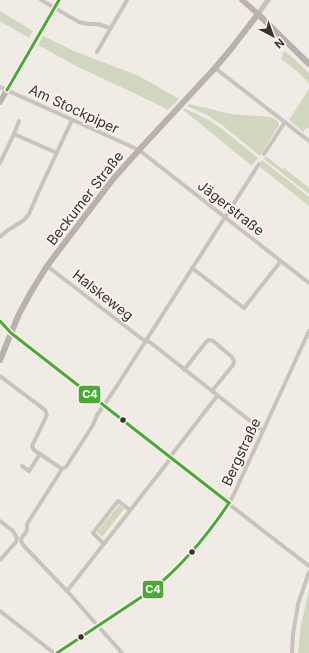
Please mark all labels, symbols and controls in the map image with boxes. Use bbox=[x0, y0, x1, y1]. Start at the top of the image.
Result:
north arrow bbox=[253, 16, 293, 56]
text: N bbox=[272, 36, 287, 52]
street label: Am Stockpiper bbox=[27, 80, 122, 137]
street label: Beckumer Straße bbox=[43, 147, 127, 248]
street label: Jägerstraße bbox=[195, 176, 268, 239]
street label: Halskeweg bbox=[70, 266, 137, 324]
line badge: C4 bbox=[78, 385, 101, 404]
text: C4 bbox=[82, 387, 98, 401]
unlabelled marker bbox=[118, 415, 128, 425]
street label: Bergstraße bbox=[217, 415, 264, 488]
unlabelled marker bbox=[187, 547, 197, 557]
line badge: C4 bbox=[142, 580, 164, 599]
text: C4 bbox=[145, 582, 161, 596]
unlabelled marker bbox=[76, 632, 86, 642]

